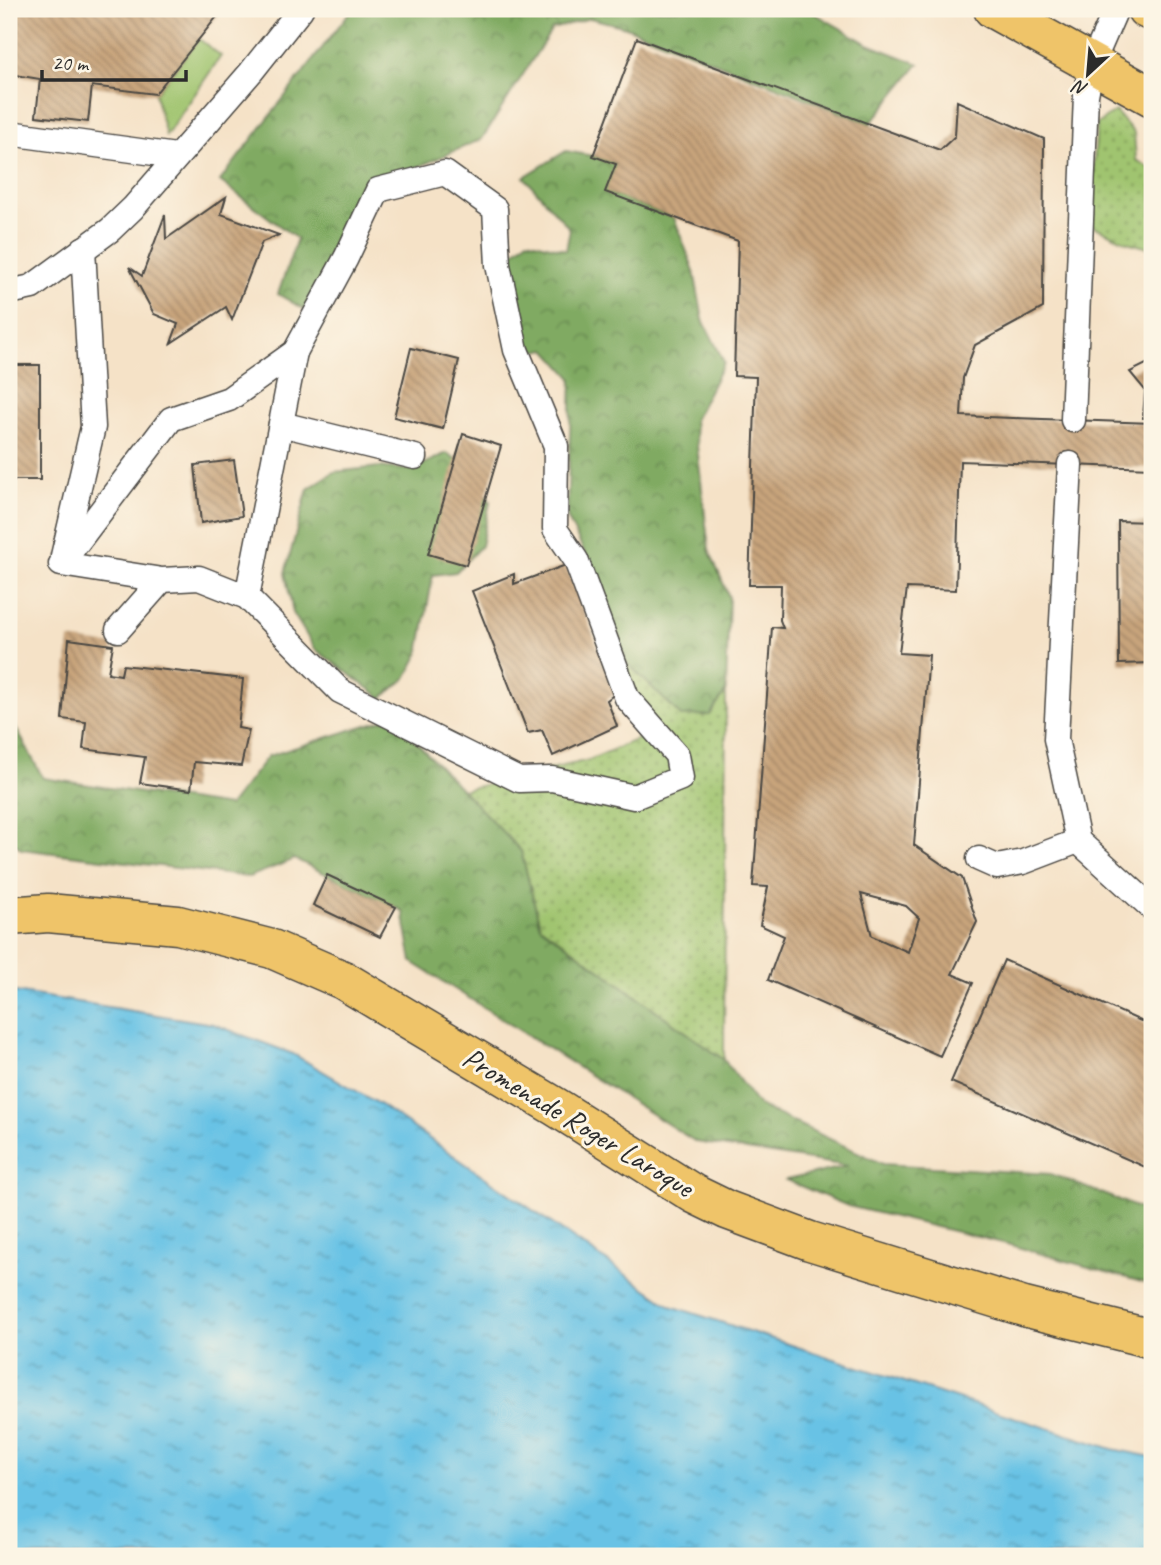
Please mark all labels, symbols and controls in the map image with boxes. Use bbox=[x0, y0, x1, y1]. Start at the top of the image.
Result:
scale bar bbox=[42, 38, 186, 82]
north arrow bbox=[1052, 38, 1122, 108]
text: 20 m bbox=[52, 50, 90, 76]
text: N bbox=[1068, 74, 1092, 102]
street label: Promenade Roger Laroque bbox=[456, 1038, 702, 1207]

